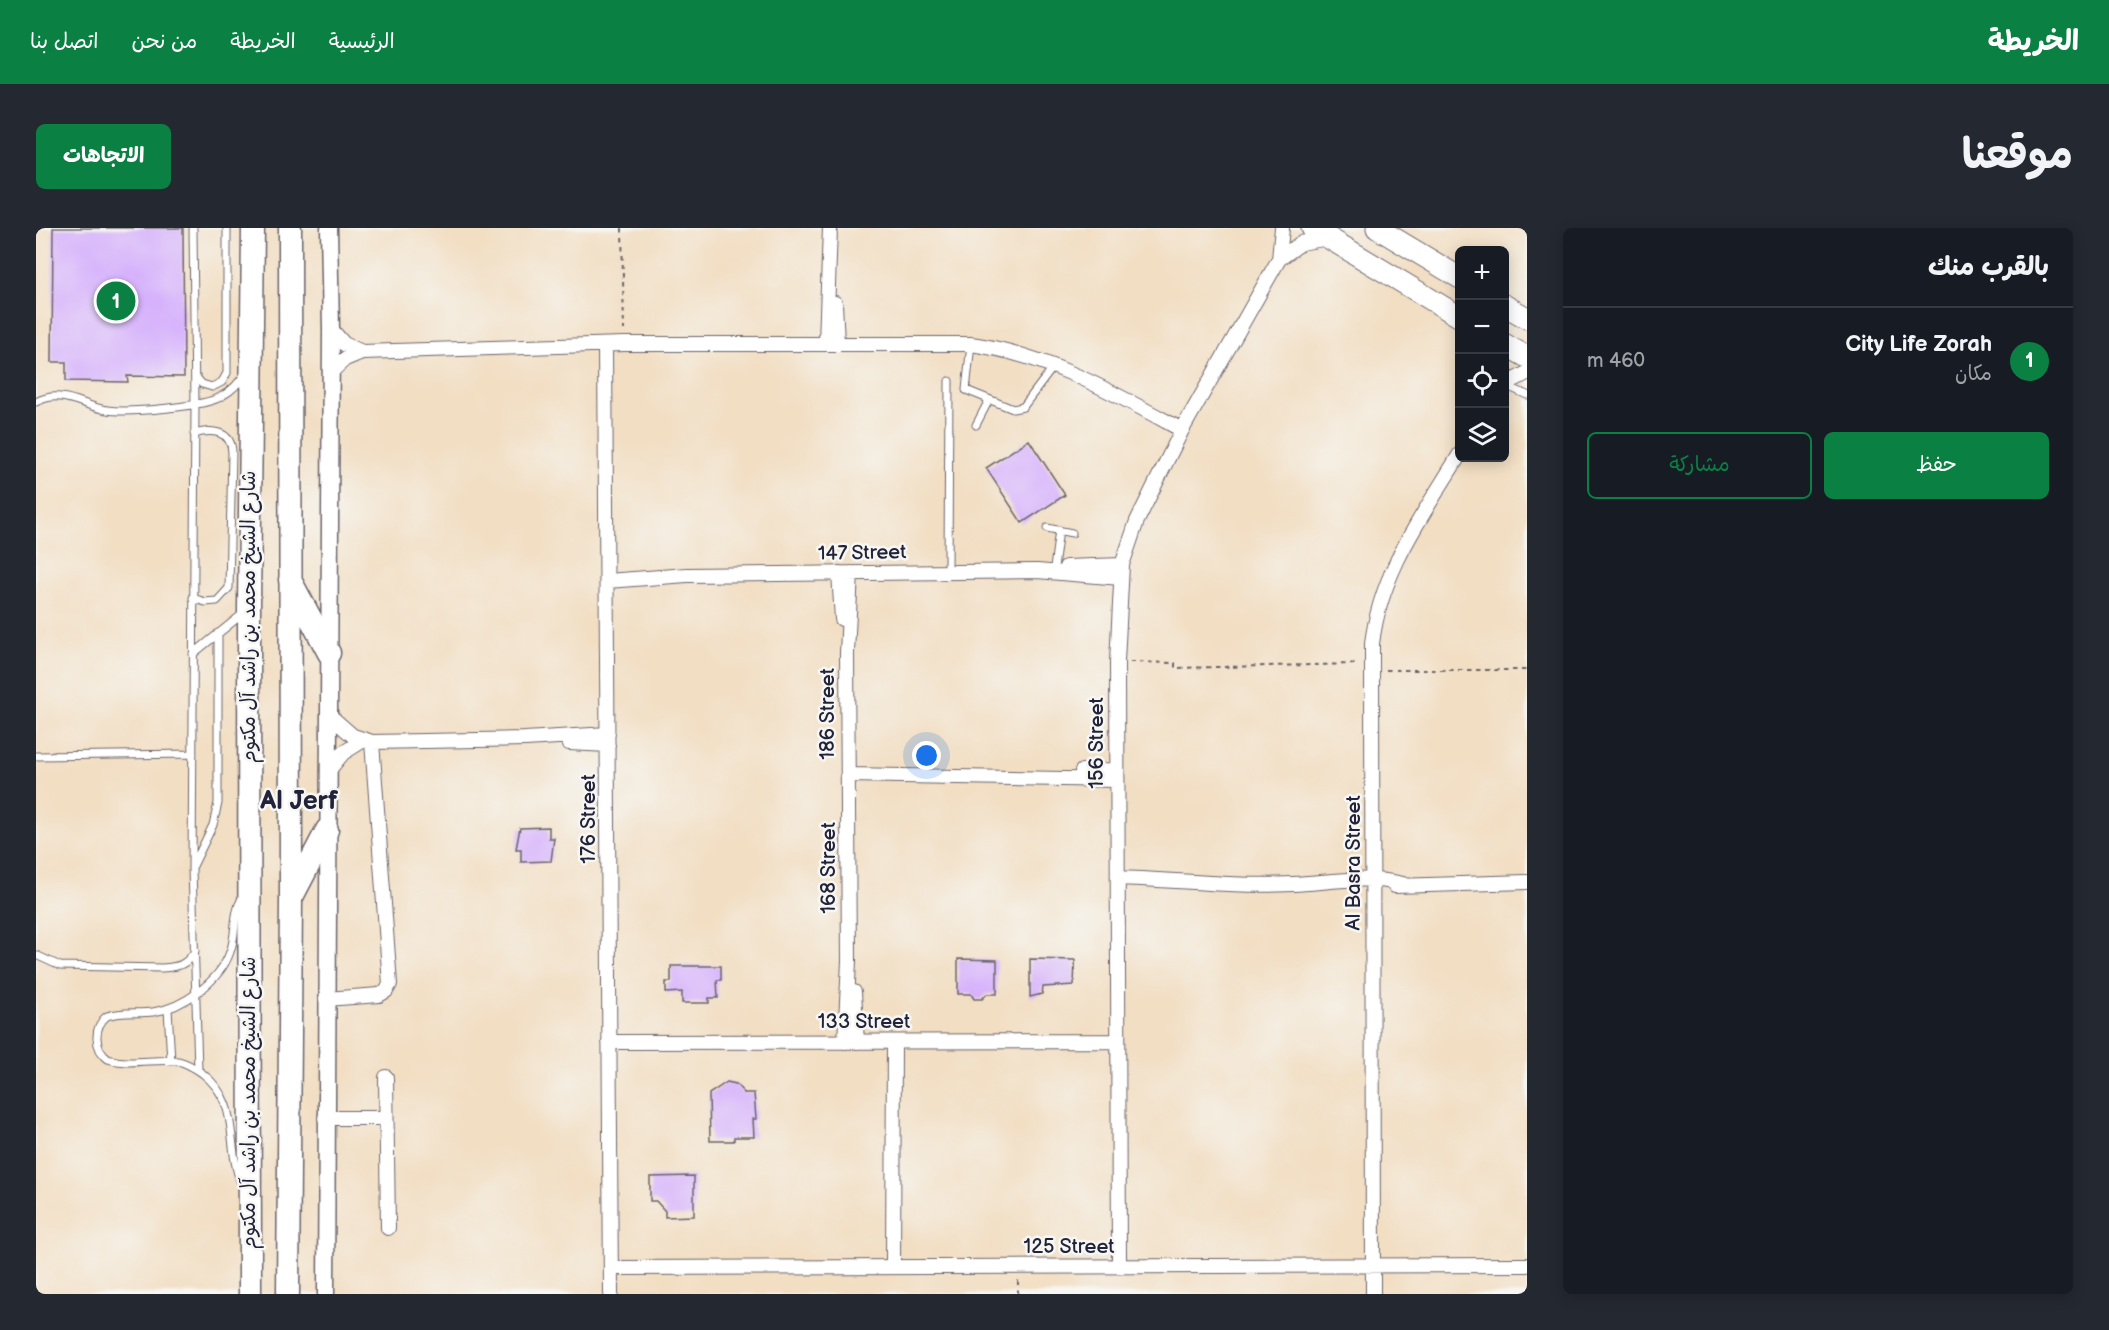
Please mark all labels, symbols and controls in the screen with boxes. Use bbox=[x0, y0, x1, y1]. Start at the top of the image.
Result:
text: الخريطة bbox=[1988, 25, 2079, 58]
text: اتصل بنا bbox=[30, 29, 98, 54]
text: من نحن bbox=[131, 29, 197, 54]
text: الخريطة bbox=[230, 29, 296, 54]
text: الرئيسية bbox=[329, 29, 395, 54]
button: الاتجاهات bbox=[36, 124, 171, 189]
text: موقعنا bbox=[1962, 130, 2073, 181]
map controls bbox=[1455, 246, 1509, 462]
button: + bbox=[1455, 246, 1509, 300]
text: بالقرب منك bbox=[1928, 252, 2049, 283]
pin: 1 bbox=[96, 278, 136, 324]
button: − bbox=[1455, 300, 1509, 354]
text: City Life Zorah bbox=[1846, 331, 1992, 358]
text: 460 m bbox=[1587, 349, 1645, 373]
text: 1 bbox=[2025, 349, 2034, 373]
button: locate bbox=[1455, 354, 1509, 408]
text: مكان bbox=[1955, 362, 1992, 386]
button: layers bbox=[1455, 408, 1509, 462]
button: مشاركة bbox=[1587, 432, 1812, 499]
button: حفظ bbox=[1824, 432, 2049, 499]
street label: شارع الشيخ محمد بن راشد آل مكتوم bbox=[237, 470, 264, 764]
street label: 147 Street bbox=[818, 540, 906, 566]
street label: 186 Street bbox=[816, 668, 840, 760]
street label: 156 Street bbox=[1085, 697, 1109, 789]
your location bbox=[912, 741, 941, 770]
street label: 176 Street bbox=[577, 774, 601, 864]
district label: Al Jerf bbox=[259, 786, 339, 817]
street label: Al Basra Street bbox=[1342, 795, 1366, 931]
street label: 168 Street bbox=[817, 822, 841, 914]
street label: شارع الشيخ محمد بن راشد آل مكتوم bbox=[237, 956, 264, 1250]
street label: 133 Street bbox=[818, 1010, 910, 1034]
street label: 125 Street bbox=[1024, 1235, 1114, 1259]

